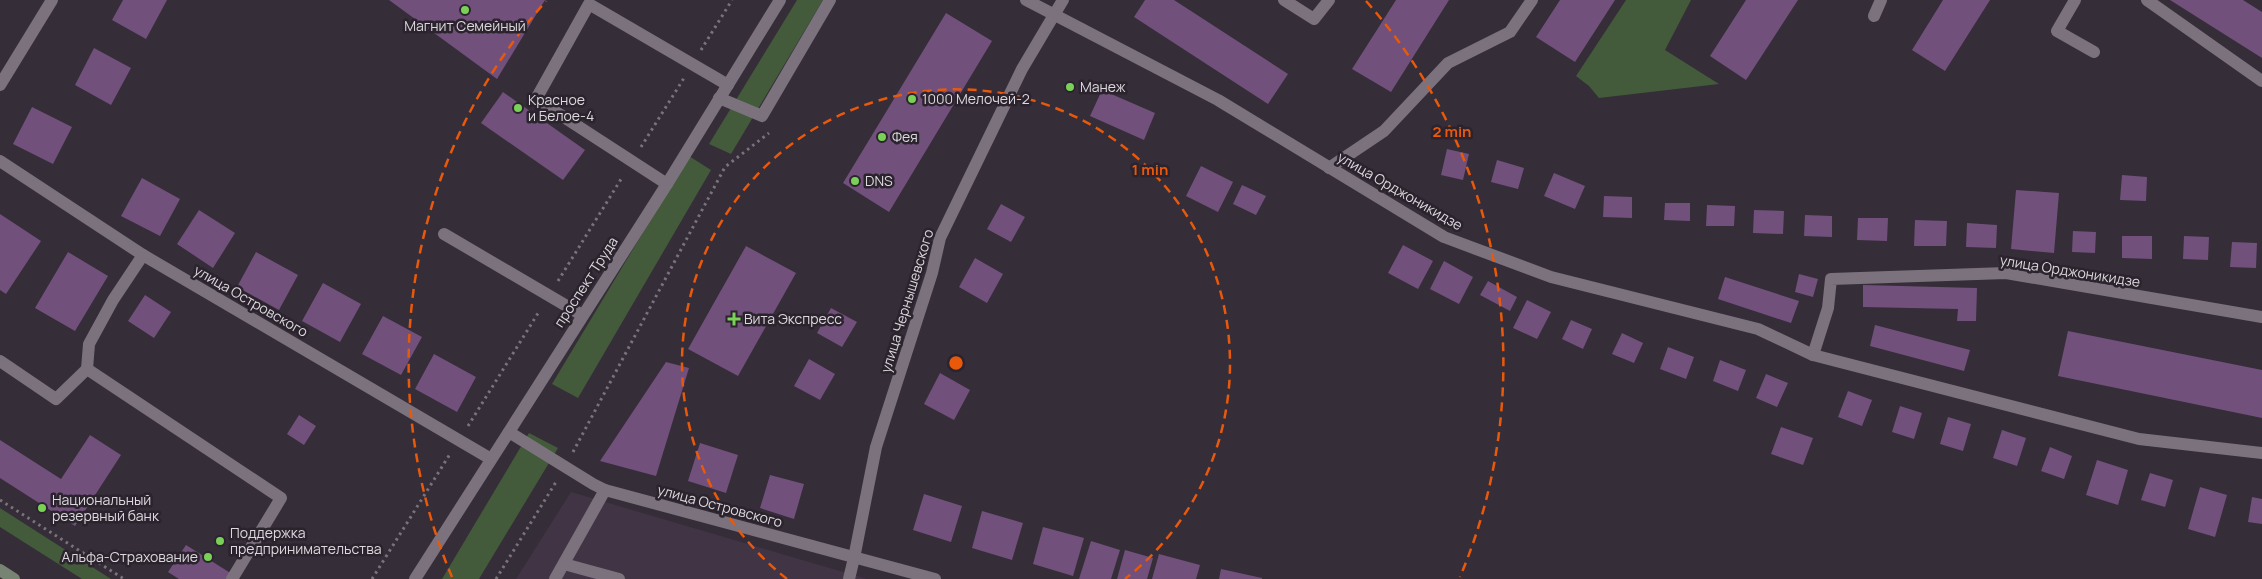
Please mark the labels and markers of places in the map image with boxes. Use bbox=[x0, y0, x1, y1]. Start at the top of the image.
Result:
marker: Магнит Семейный bbox=[459, 4, 471, 16]
place label: Магнит Семейный bbox=[404, 16, 526, 35]
place label: Манеж bbox=[1080, 77, 1126, 96]
marker: Манеж bbox=[1064, 81, 1076, 93]
place label: 1000 Мелочей-2 bbox=[922, 89, 1030, 108]
place label: Красное и Белое-4 bbox=[528, 90, 594, 125]
marker: 1000 Мелочей-2 bbox=[906, 93, 918, 105]
marker: Красное и Белое-4 bbox=[512, 102, 524, 114]
place label: Фея bbox=[892, 127, 918, 146]
marker: Фея bbox=[876, 131, 888, 143]
place label: DNS bbox=[865, 171, 893, 190]
marker: DNS bbox=[849, 175, 861, 187]
place label: Вита Экспресс bbox=[744, 309, 842, 328]
marker: Вита Экспресс bbox=[728, 313, 740, 325]
centre of rings bbox=[947, 354, 965, 372]
place label: Национальный резервный банк bbox=[52, 490, 160, 525]
marker: Национальный резервный банк bbox=[36, 502, 48, 514]
place label: Поддержка предпринимательства bbox=[230, 523, 381, 558]
marker: Поддержка предпринимательства bbox=[214, 535, 226, 547]
place label: Альфа-Страхование bbox=[62, 547, 198, 566]
marker: Альфа-Страхование bbox=[202, 551, 214, 563]

